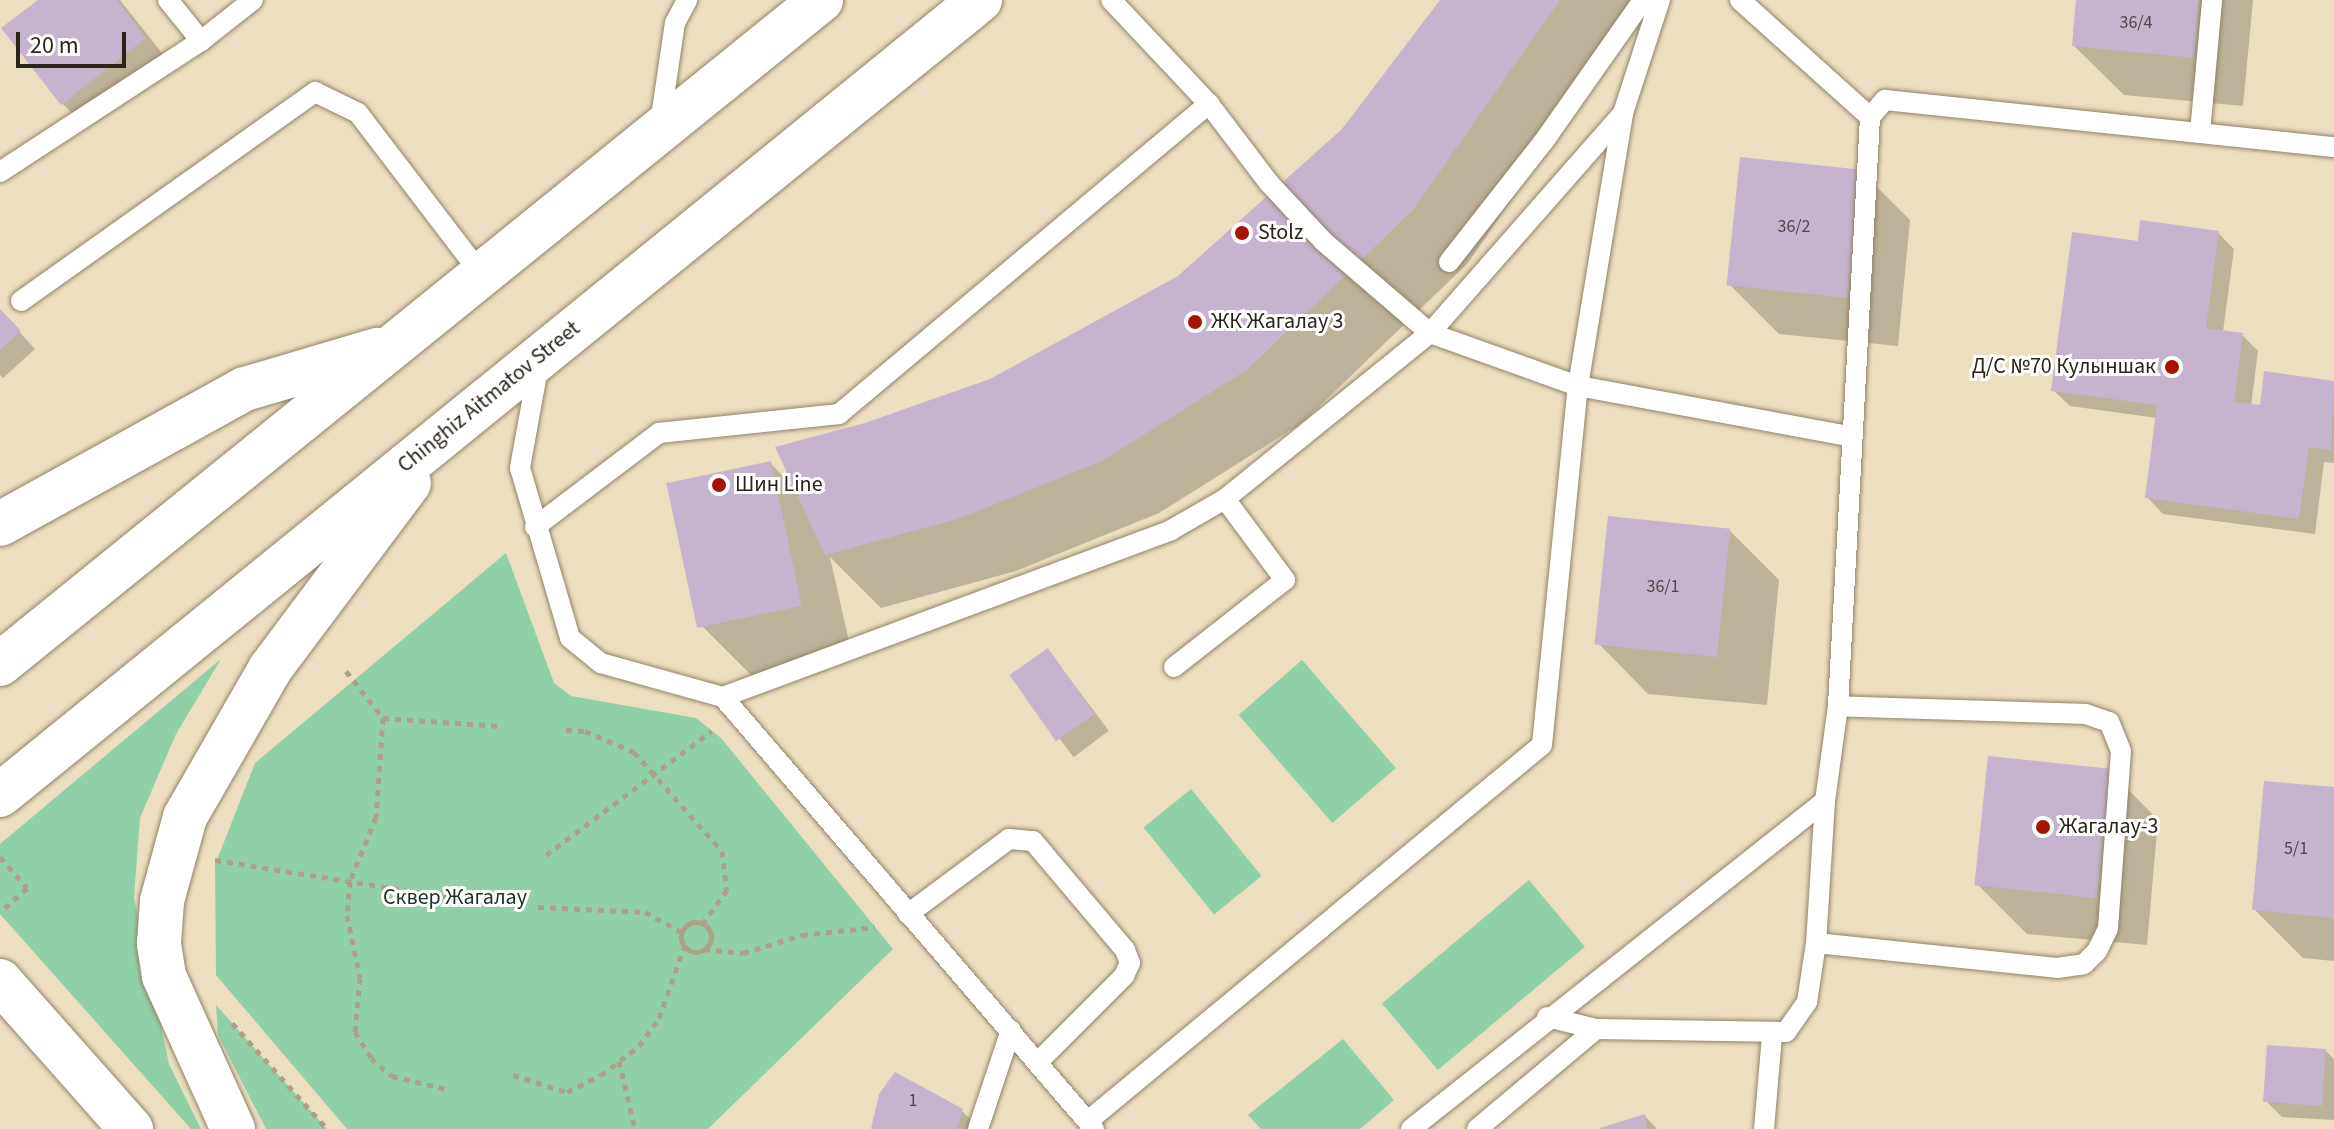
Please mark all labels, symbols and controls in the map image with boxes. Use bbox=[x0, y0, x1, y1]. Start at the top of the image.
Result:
house number: 36/4 bbox=[2119, 12, 2153, 34]
scale bar bbox=[20, 16, 130, 66]
text: 20 m bbox=[30, 28, 79, 63]
house number: 36/2 bbox=[1777, 216, 1811, 238]
place label: Stolz bbox=[1258, 220, 1303, 246]
marker: Stolz bbox=[1233, 224, 1251, 242]
place label: ЖК Жагалау 3 bbox=[1211, 309, 1344, 335]
marker: ЖК Жагалау 3 bbox=[1186, 313, 1204, 331]
street label: Chinghiz Aitmatov Street bbox=[393, 315, 585, 479]
place label: Д/С №70 Кулыншак bbox=[1972, 354, 2156, 380]
marker: Д/С №70 Кулыншак bbox=[2163, 358, 2181, 376]
place label: Шин Line bbox=[735, 472, 823, 498]
marker: Шин Line bbox=[710, 476, 728, 494]
house number: 36/1 bbox=[1646, 576, 1680, 598]
place label: Жагалау-3 bbox=[2059, 814, 2159, 840]
marker: Жагалау-3 bbox=[2034, 818, 2052, 836]
house number: 5/1 bbox=[2284, 838, 2308, 860]
park label: Сквер Жагалау bbox=[383, 885, 527, 911]
house number: 1 bbox=[909, 1090, 917, 1112]

